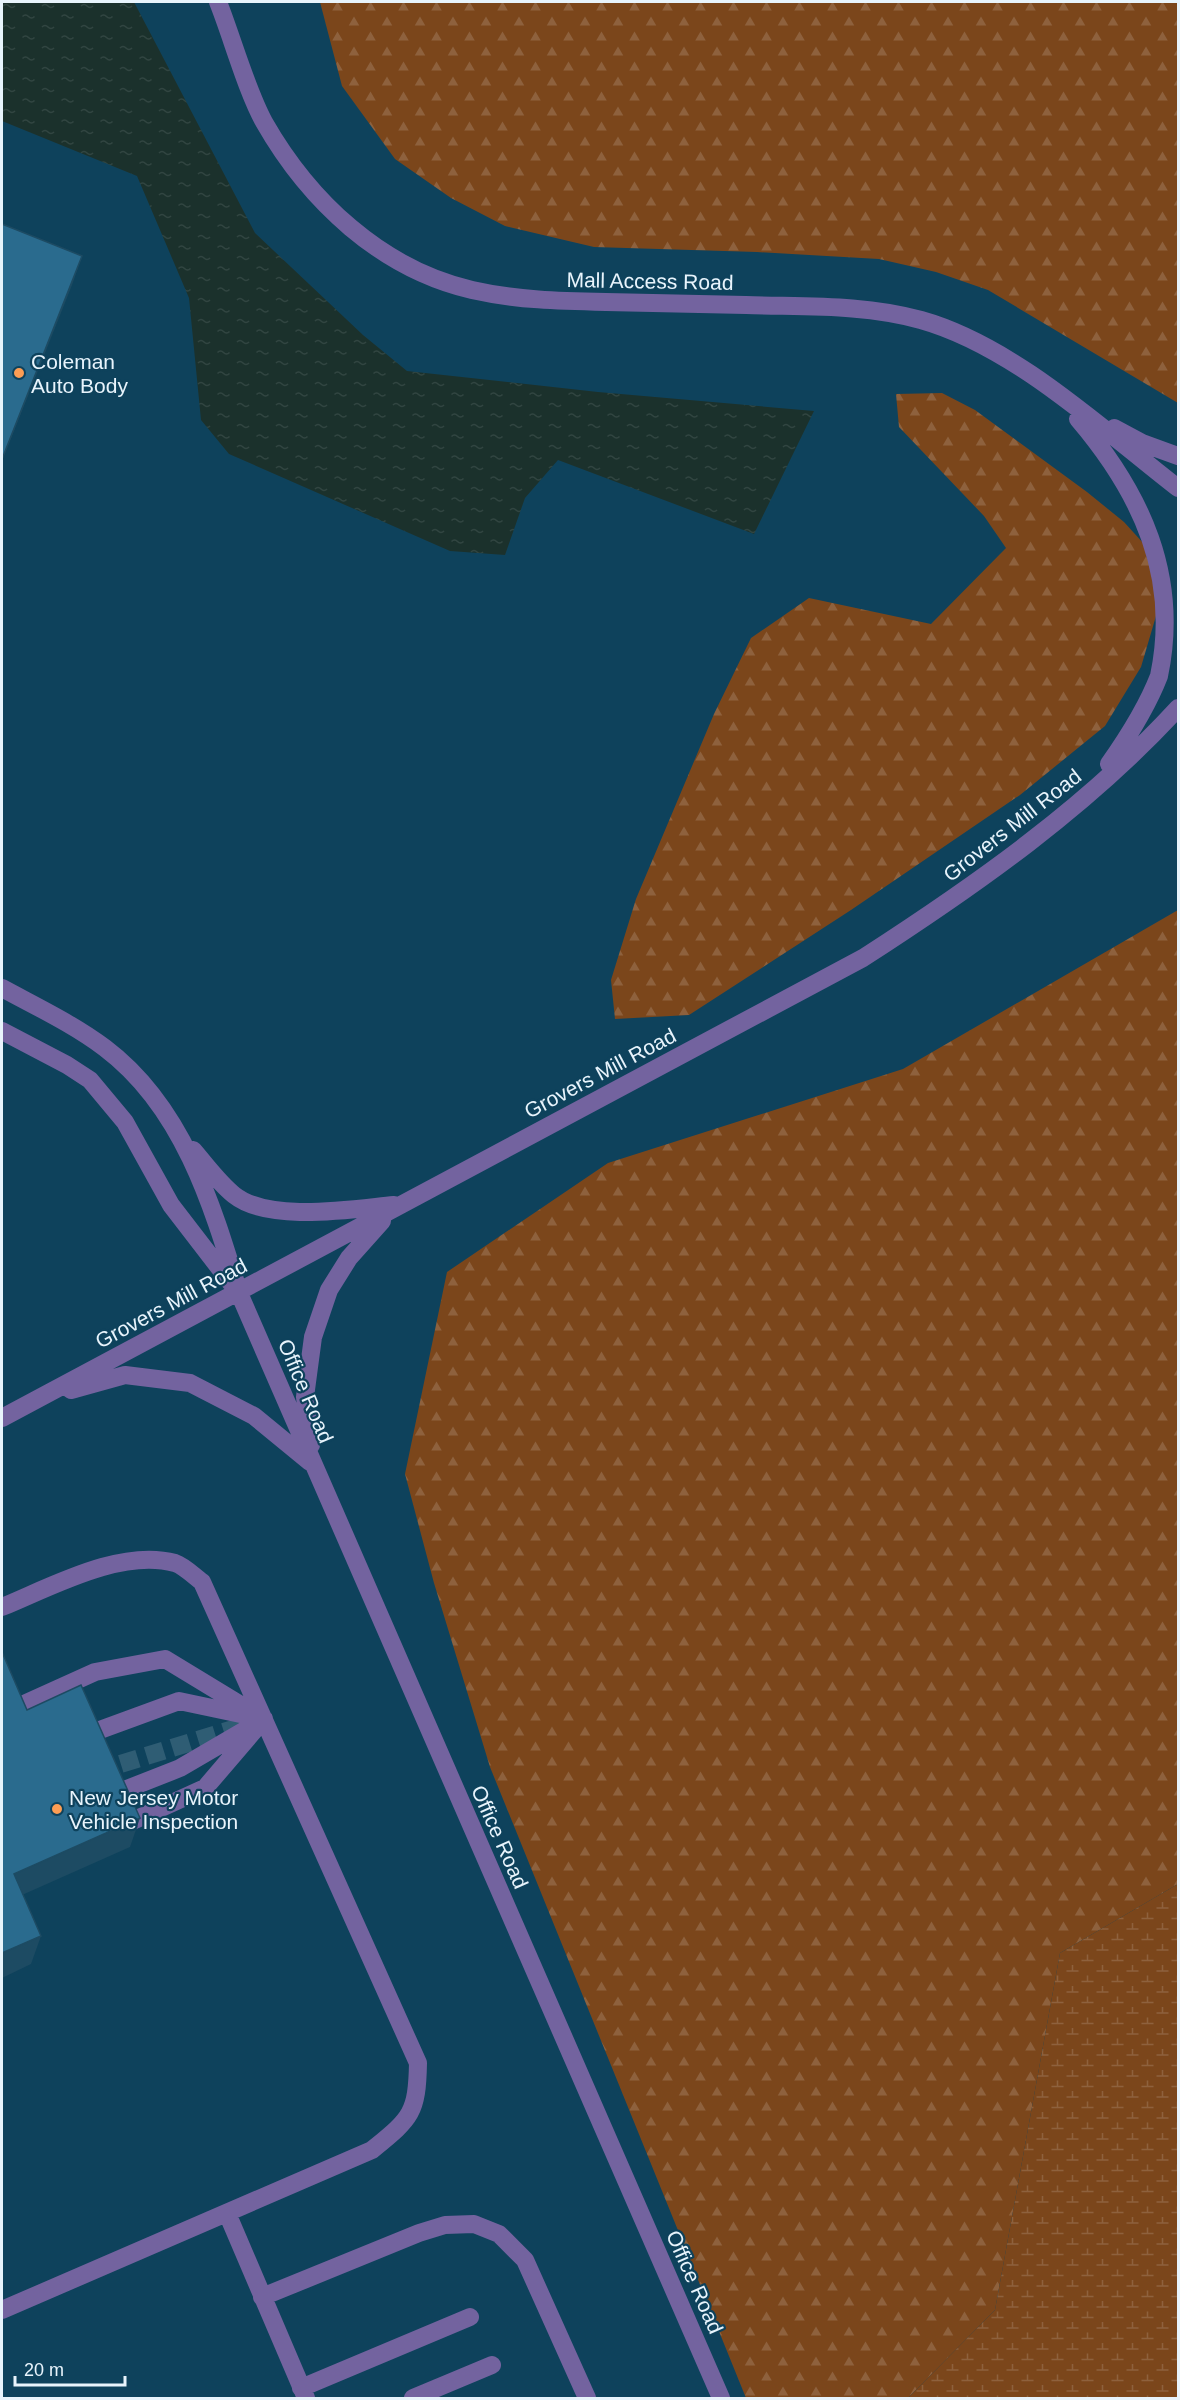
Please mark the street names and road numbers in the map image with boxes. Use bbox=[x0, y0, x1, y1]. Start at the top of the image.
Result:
street label: Mall Access Road bbox=[566, 268, 734, 294]
street label: Grovers Mill Road bbox=[939, 764, 1085, 886]
street label: Grovers Mill Road bbox=[520, 1023, 680, 1123]
street label: Grovers Mill Road bbox=[91, 1253, 251, 1353]
street label: Office Road bbox=[274, 1336, 338, 1446]
street label: Office Road bbox=[467, 1782, 533, 1892]
street label: Office Road bbox=[662, 2227, 728, 2337]

